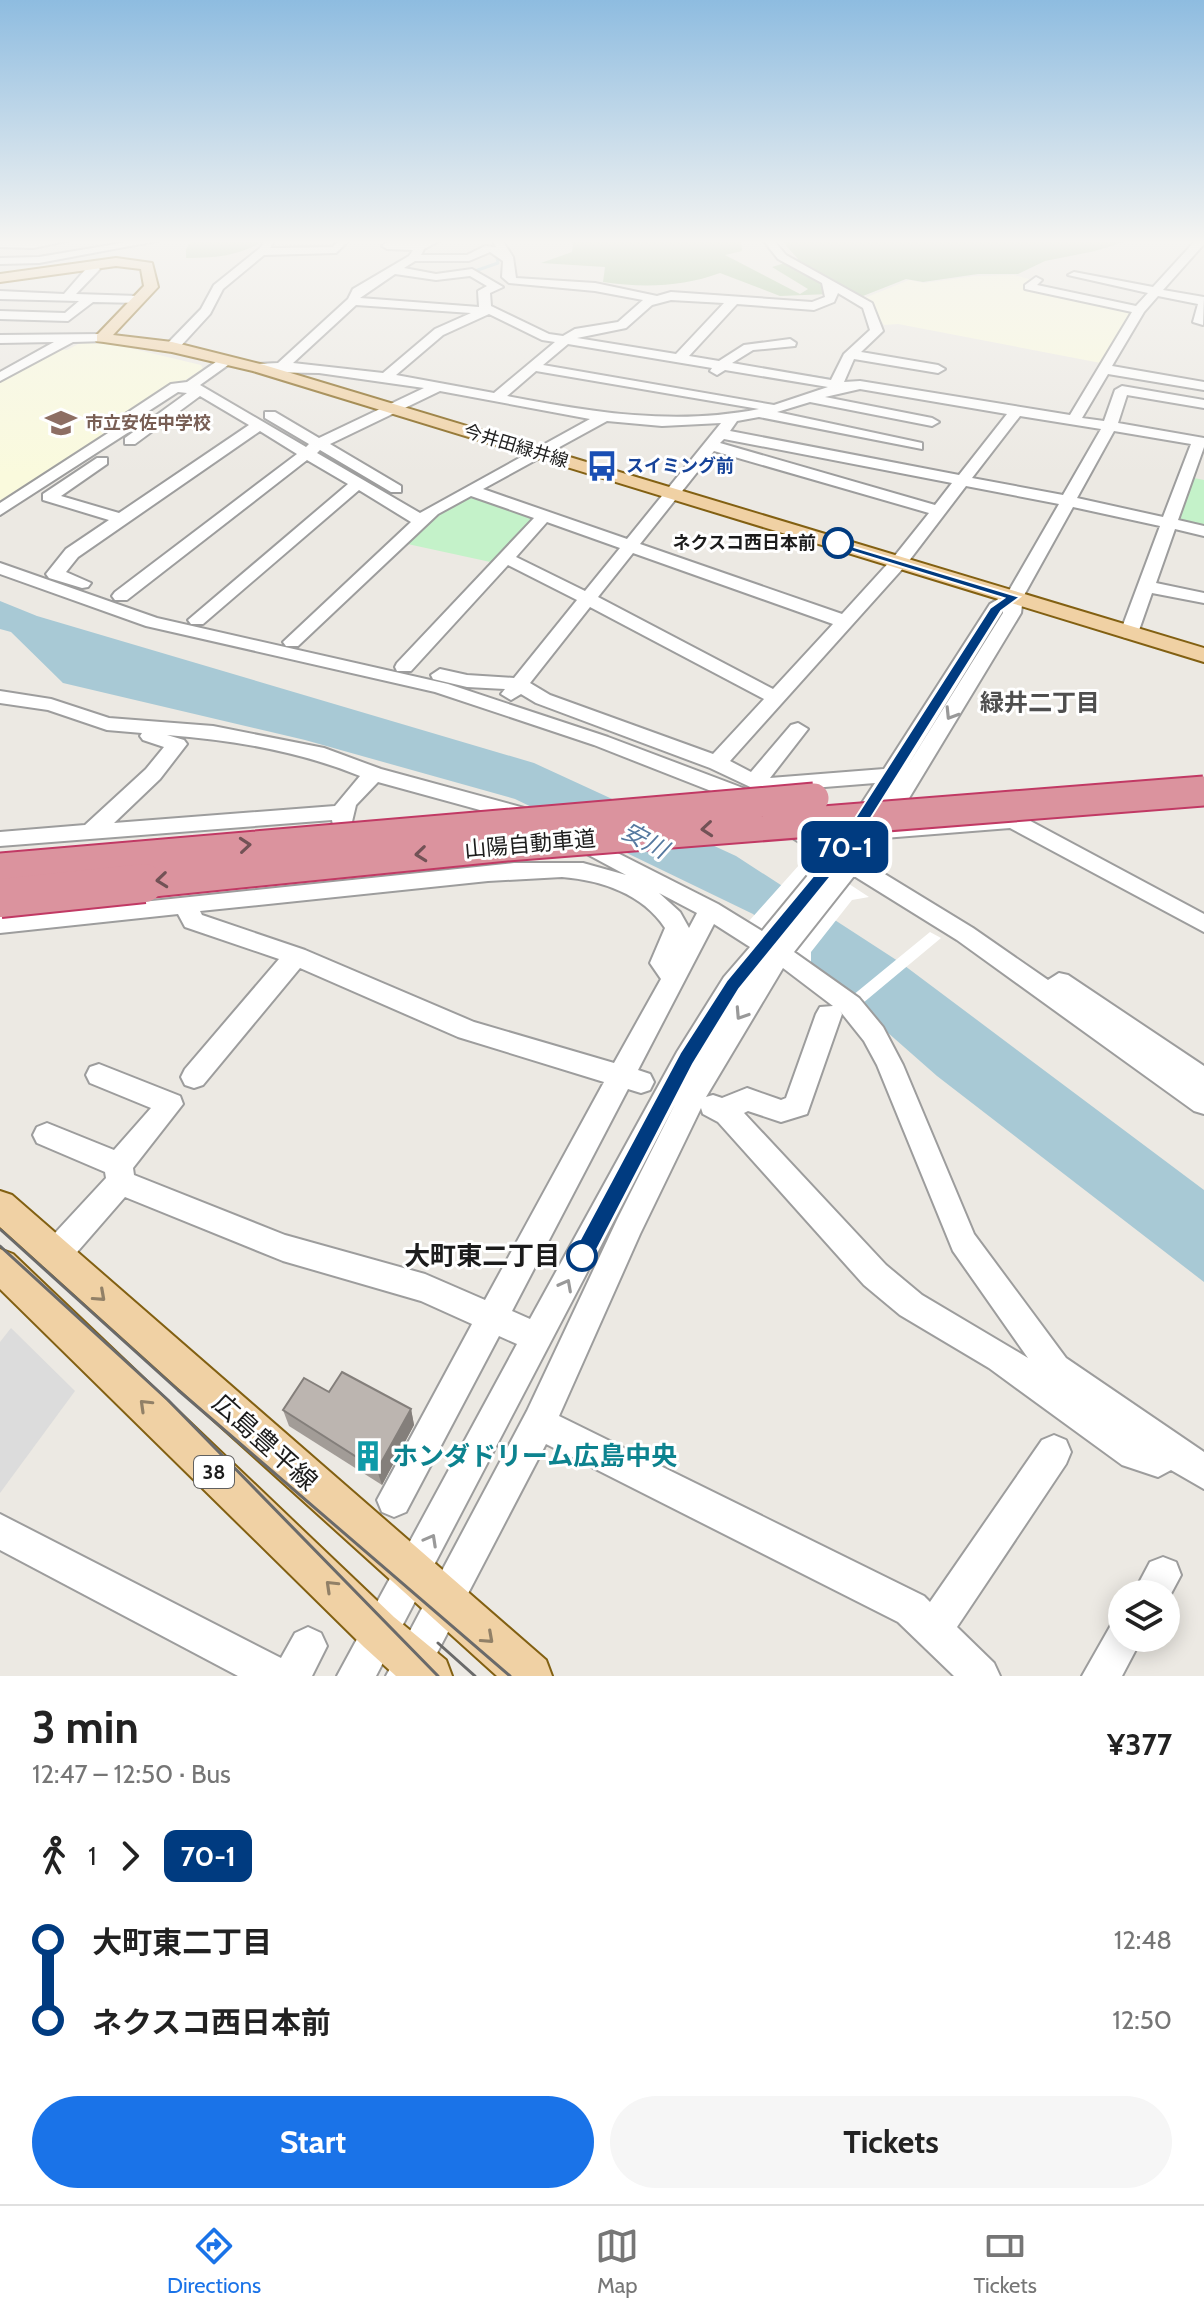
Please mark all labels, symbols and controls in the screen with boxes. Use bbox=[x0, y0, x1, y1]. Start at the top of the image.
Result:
school or university icon: 市立安佐中学校 bbox=[44, 406, 78, 440]
place label: 市立安佐中学校 bbox=[85, 412, 211, 434]
street label: 今井田緑井線 bbox=[461, 420, 571, 472]
bus stop icon: スイミング前 bbox=[585, 449, 619, 483]
place label: スイミング前 bbox=[626, 455, 734, 477]
marker: ネクスコ西日本前 bbox=[823, 528, 853, 558]
place label: ネクスコ西日本前 bbox=[673, 532, 816, 554]
district label: 緑井二丁目 bbox=[980, 688, 1100, 717]
one-way arrow bbox=[945, 705, 960, 720]
water label: 安川 bbox=[617, 816, 676, 865]
one-way arrow bbox=[701, 820, 714, 837]
line badge: 70-1 bbox=[789, 821, 901, 873]
street label: 山陽自動車道 bbox=[463, 825, 597, 863]
text: 70-1 bbox=[817, 830, 873, 864]
one-way arrow bbox=[239, 836, 252, 853]
one-way arrow bbox=[414, 845, 427, 862]
one-way arrow bbox=[155, 871, 168, 888]
one-way arrow bbox=[736, 1005, 751, 1020]
place label: 大町東二丁目 bbox=[404, 1240, 560, 1272]
marker: 大町東二丁目 bbox=[567, 1241, 597, 1271]
one-way arrow bbox=[557, 1279, 572, 1294]
one-way arrow bbox=[90, 1286, 105, 1301]
street label: 広島豊平線 bbox=[206, 1387, 324, 1497]
one-way arrow bbox=[140, 1399, 154, 1414]
building icon: ホンダドリーム広島中央 bbox=[351, 1439, 385, 1473]
place label: ホンダドリーム広島中央 bbox=[392, 1440, 677, 1472]
road number: 38 bbox=[194, 1456, 234, 1488]
one-way arrow bbox=[421, 1534, 437, 1548]
map controls bbox=[1108, 1580, 1180, 1652]
button: layers bbox=[1108, 1580, 1180, 1652]
one-way arrow bbox=[326, 1581, 340, 1595]
one-way arrow bbox=[478, 1628, 493, 1643]
text: 3 min bbox=[32, 1701, 139, 1754]
text: ¥377 bbox=[1107, 1726, 1172, 1763]
text: 12:47 – 12:50 · Bus bbox=[32, 1758, 231, 1790]
icon: walk bbox=[32, 1834, 76, 1878]
icon: forward bbox=[108, 1834, 152, 1878]
text: 70-1 bbox=[180, 1839, 236, 1873]
text: 1 bbox=[88, 1840, 96, 1872]
text: 大町東二丁目 bbox=[92, 1924, 272, 1961]
text: 12:48 bbox=[1114, 1924, 1172, 1956]
text: ネクスコ西日本前 bbox=[92, 2004, 331, 2041]
text: 12:50 bbox=[1112, 2004, 1172, 2036]
button: Start bbox=[32, 2096, 594, 2188]
button: Tickets bbox=[610, 2096, 1172, 2188]
tab: Directions bbox=[167, 2224, 261, 2299]
tab: Map bbox=[595, 2224, 639, 2299]
tab: Tickets bbox=[974, 2224, 1037, 2299]

